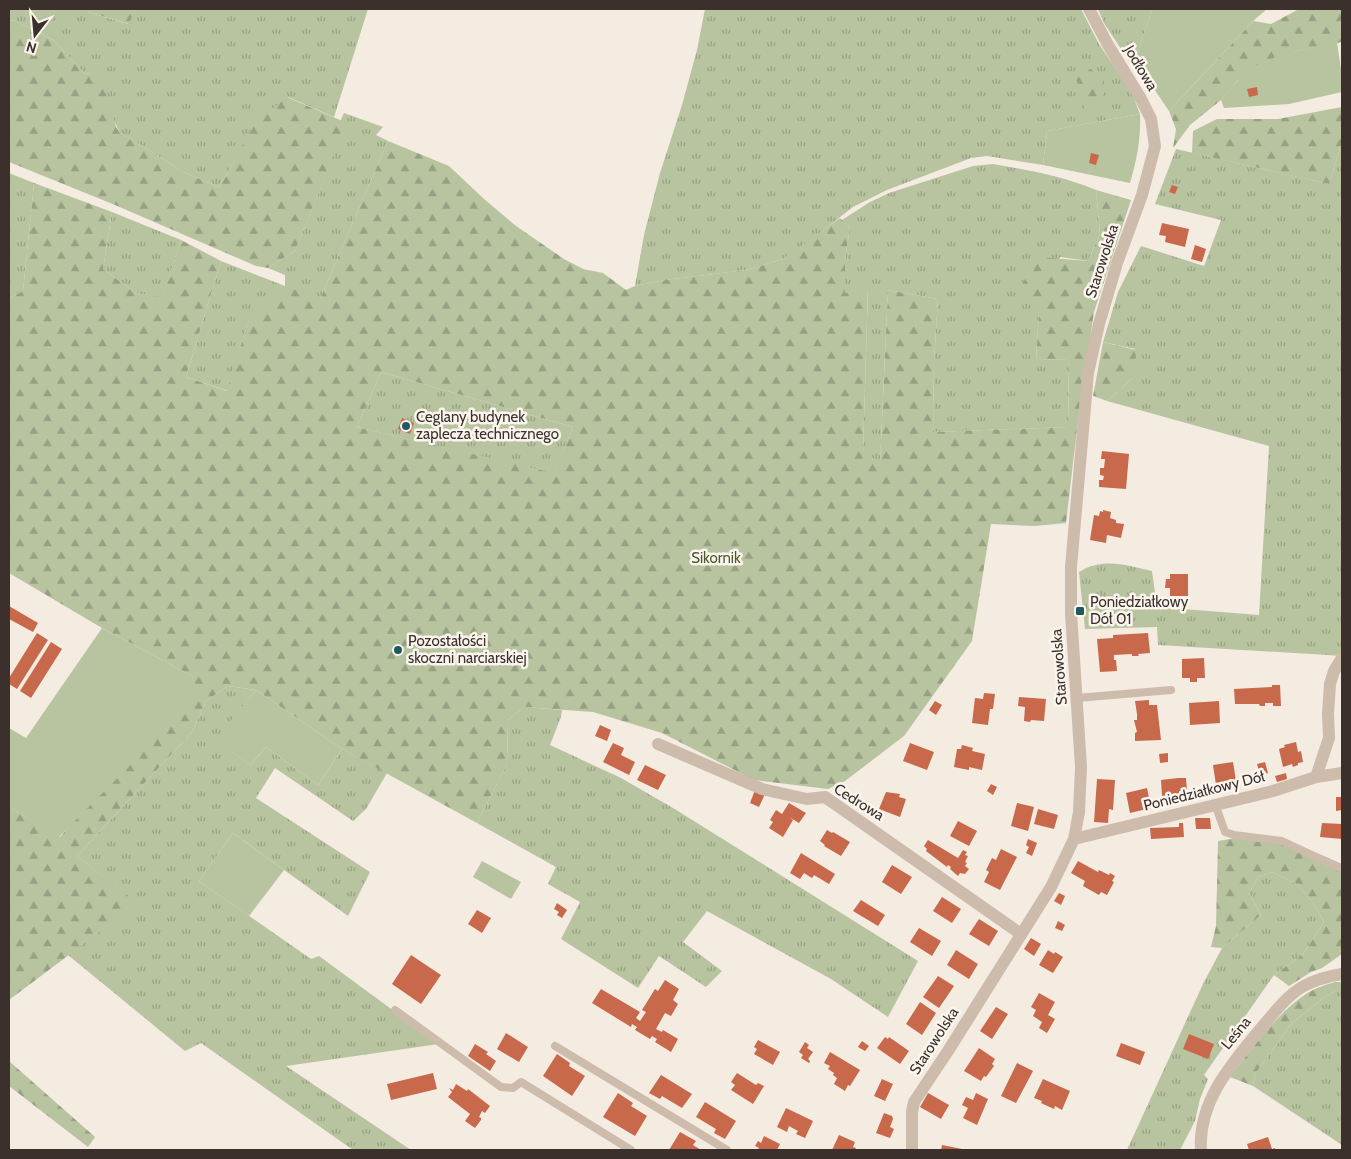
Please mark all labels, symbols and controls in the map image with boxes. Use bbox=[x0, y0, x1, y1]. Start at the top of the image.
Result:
north arrow bbox=[10, 10, 60, 60]
text: N bbox=[24, 37, 39, 58]
street label: Jodłowa bbox=[1120, 41, 1162, 95]
street label: Starowolska bbox=[1082, 221, 1123, 300]
place label: Ceglany budynek zaplecza technicznego bbox=[416, 408, 559, 443]
marker: Ceglany budynek zaplecza technicznego bbox=[400, 420, 412, 432]
park label: Sikornik bbox=[691, 549, 741, 567]
place label: Poniedziałkowy Dół 01 bbox=[1090, 593, 1189, 628]
marker: Poniedziałkowy Dół 01 bbox=[1074, 605, 1086, 617]
street label: Starowolska bbox=[1047, 628, 1071, 706]
place label: Pozostałości skoczni narciarskiej bbox=[408, 632, 527, 667]
marker: Pozostałości skoczni narciarskiej bbox=[392, 644, 404, 656]
street label: Poniedziałkowy Dół bbox=[1142, 767, 1267, 815]
street label: Cedrowa bbox=[831, 780, 888, 825]
street label: Starowolska bbox=[906, 1003, 963, 1078]
street label: Leśna bbox=[1217, 1012, 1255, 1053]

